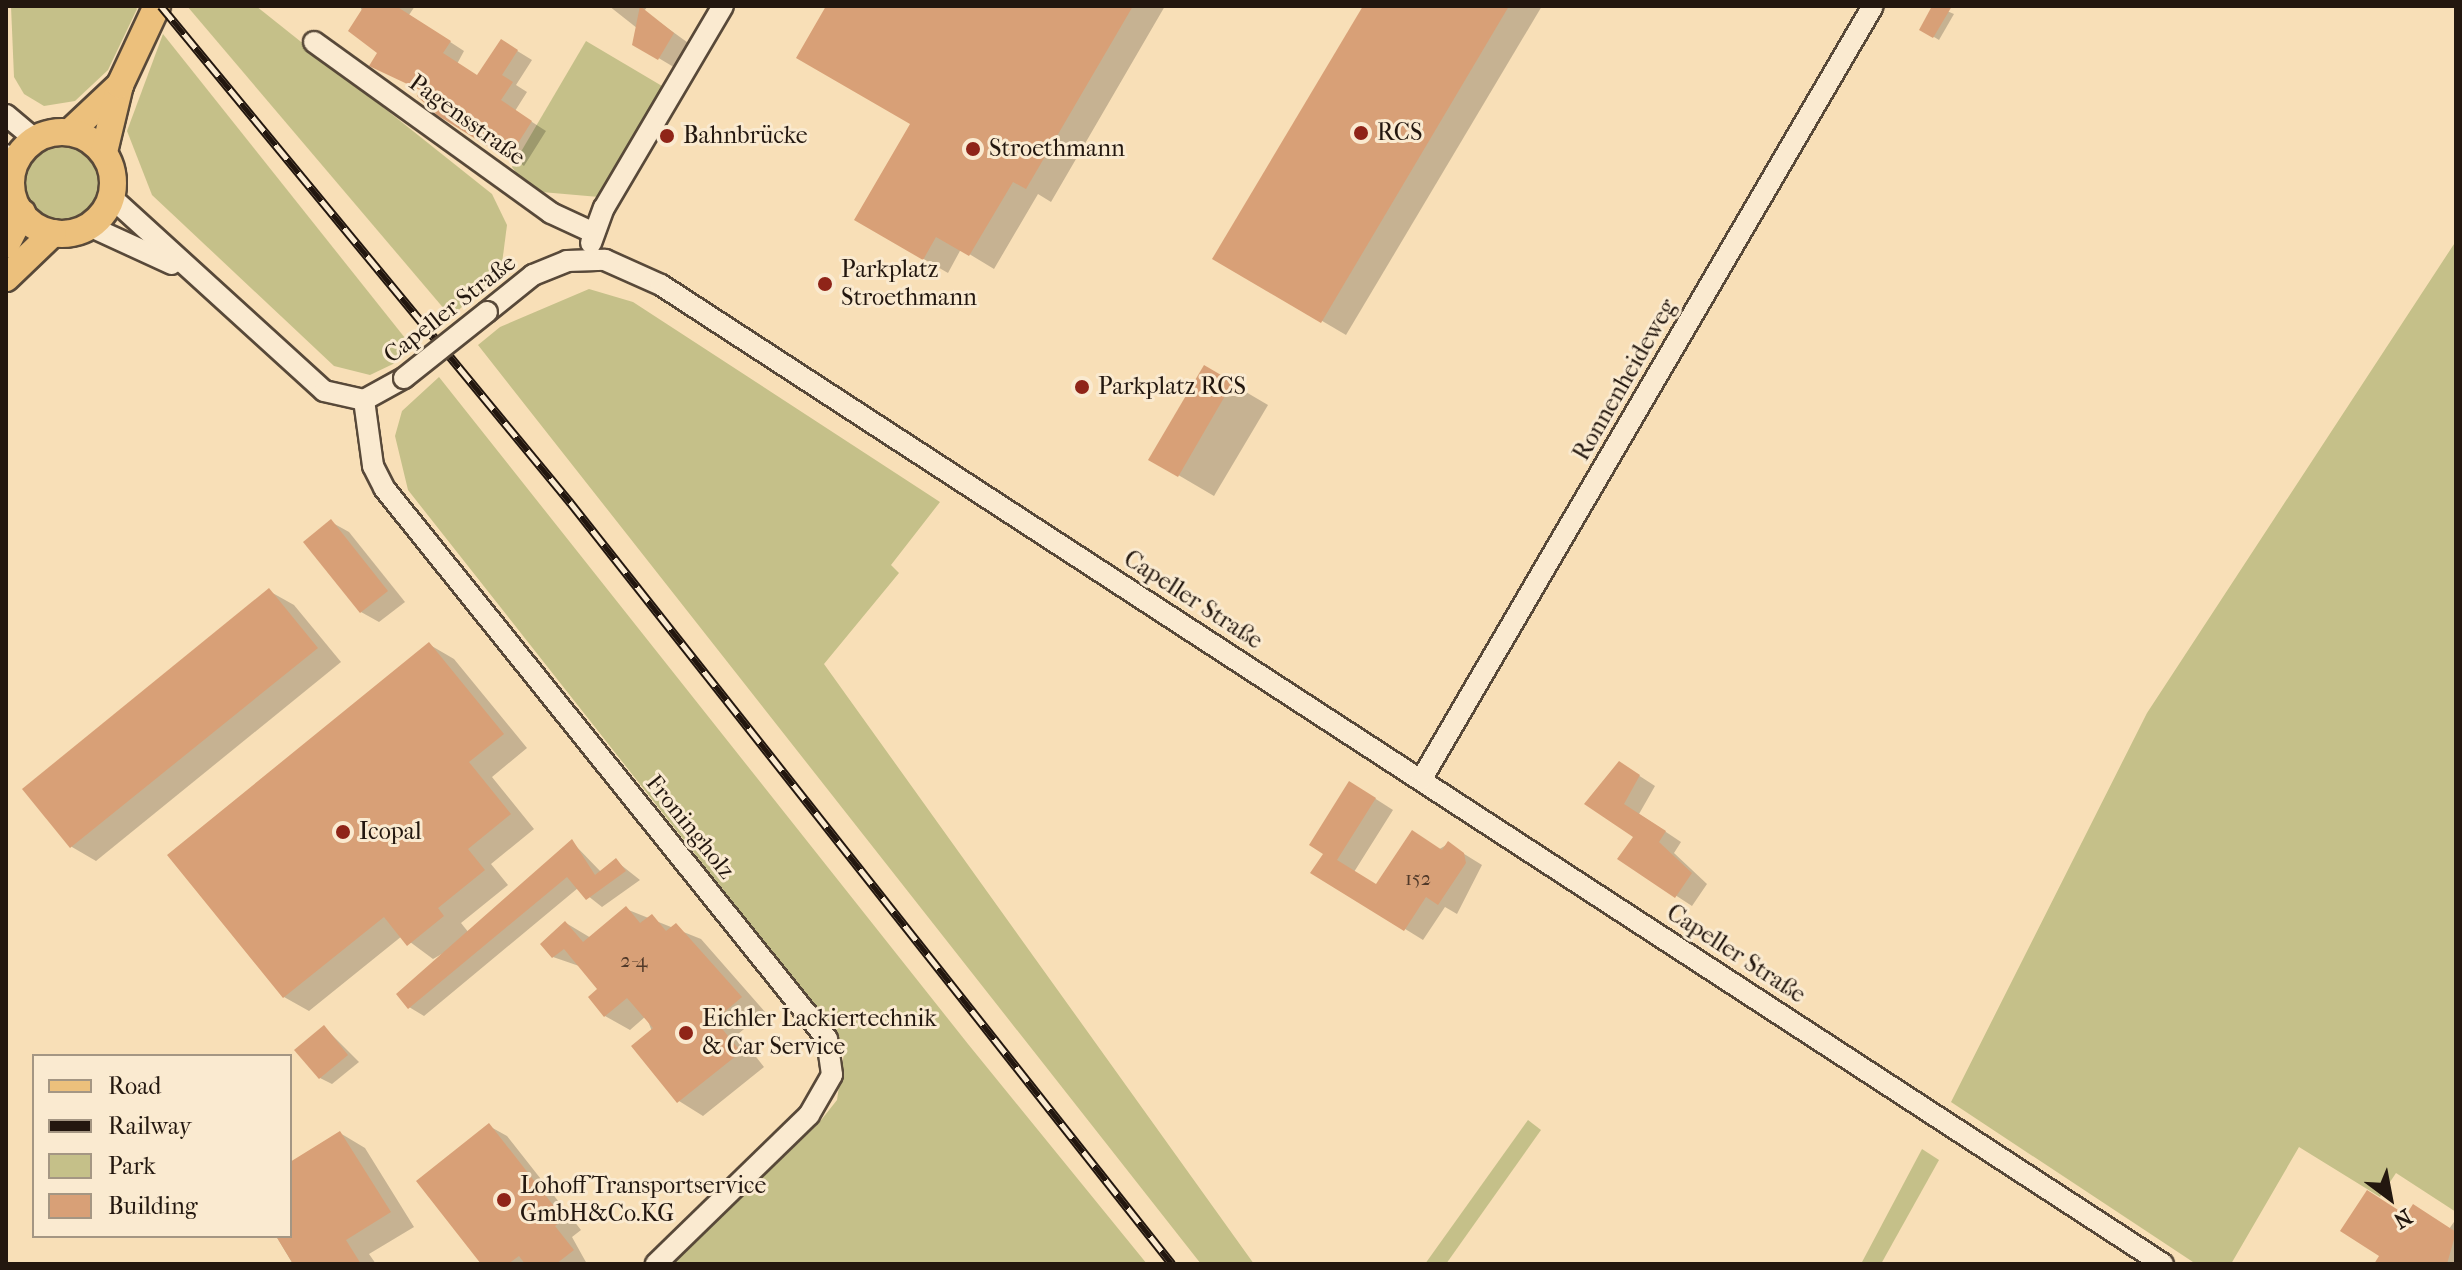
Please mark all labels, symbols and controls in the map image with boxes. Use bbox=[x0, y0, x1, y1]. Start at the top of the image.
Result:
street label: Pagensstraße bbox=[403, 68, 531, 172]
place label: RCS bbox=[1377, 119, 1422, 147]
place label: Bahnbrücke bbox=[683, 122, 808, 150]
marker: RCS bbox=[1352, 124, 1370, 142]
marker: Bahnbrücke bbox=[658, 127, 676, 145]
place label: Stroethmann bbox=[989, 135, 1125, 163]
marker: Stroethmann bbox=[964, 140, 982, 158]
street label: Capeller Straße bbox=[378, 249, 522, 369]
place label: Parkplatz Stroethmann bbox=[841, 256, 977, 312]
marker: Parkplatz Stroethmann bbox=[816, 275, 834, 293]
street label: Ronnenheideweg bbox=[1567, 294, 1683, 466]
place label: Parkplatz RCS bbox=[1098, 373, 1246, 401]
marker: Parkplatz RCS bbox=[1073, 378, 1091, 396]
street label: Capeller Straße bbox=[1118, 544, 1268, 656]
street label: Froningholz bbox=[639, 769, 741, 885]
place label: Icopal bbox=[359, 818, 422, 846]
marker: Icopal bbox=[334, 823, 352, 841]
house number: 152 bbox=[1405, 866, 1431, 890]
street label: Capeller Straße bbox=[1661, 898, 1811, 1010]
house number: 2-4 bbox=[620, 948, 648, 972]
place label: Eichler Lackiertechnik & Car Service bbox=[702, 1005, 937, 1061]
marker: Eichler Lackiertechnik & Car Service bbox=[677, 1024, 695, 1042]
legend bbox=[32, 1054, 292, 1238]
text: Road bbox=[108, 1072, 161, 1100]
text: Railway bbox=[108, 1112, 191, 1140]
text: Park bbox=[108, 1152, 156, 1180]
north arrow bbox=[2350, 1158, 2430, 1238]
place label: Lohoff Transportservice GmbH&Co.KG bbox=[520, 1172, 766, 1228]
marker: Lohoff Transportservice GmbH&Co.KG bbox=[495, 1191, 513, 1209]
text: Building bbox=[108, 1192, 198, 1220]
text: N bbox=[2389, 1203, 2417, 1234]

